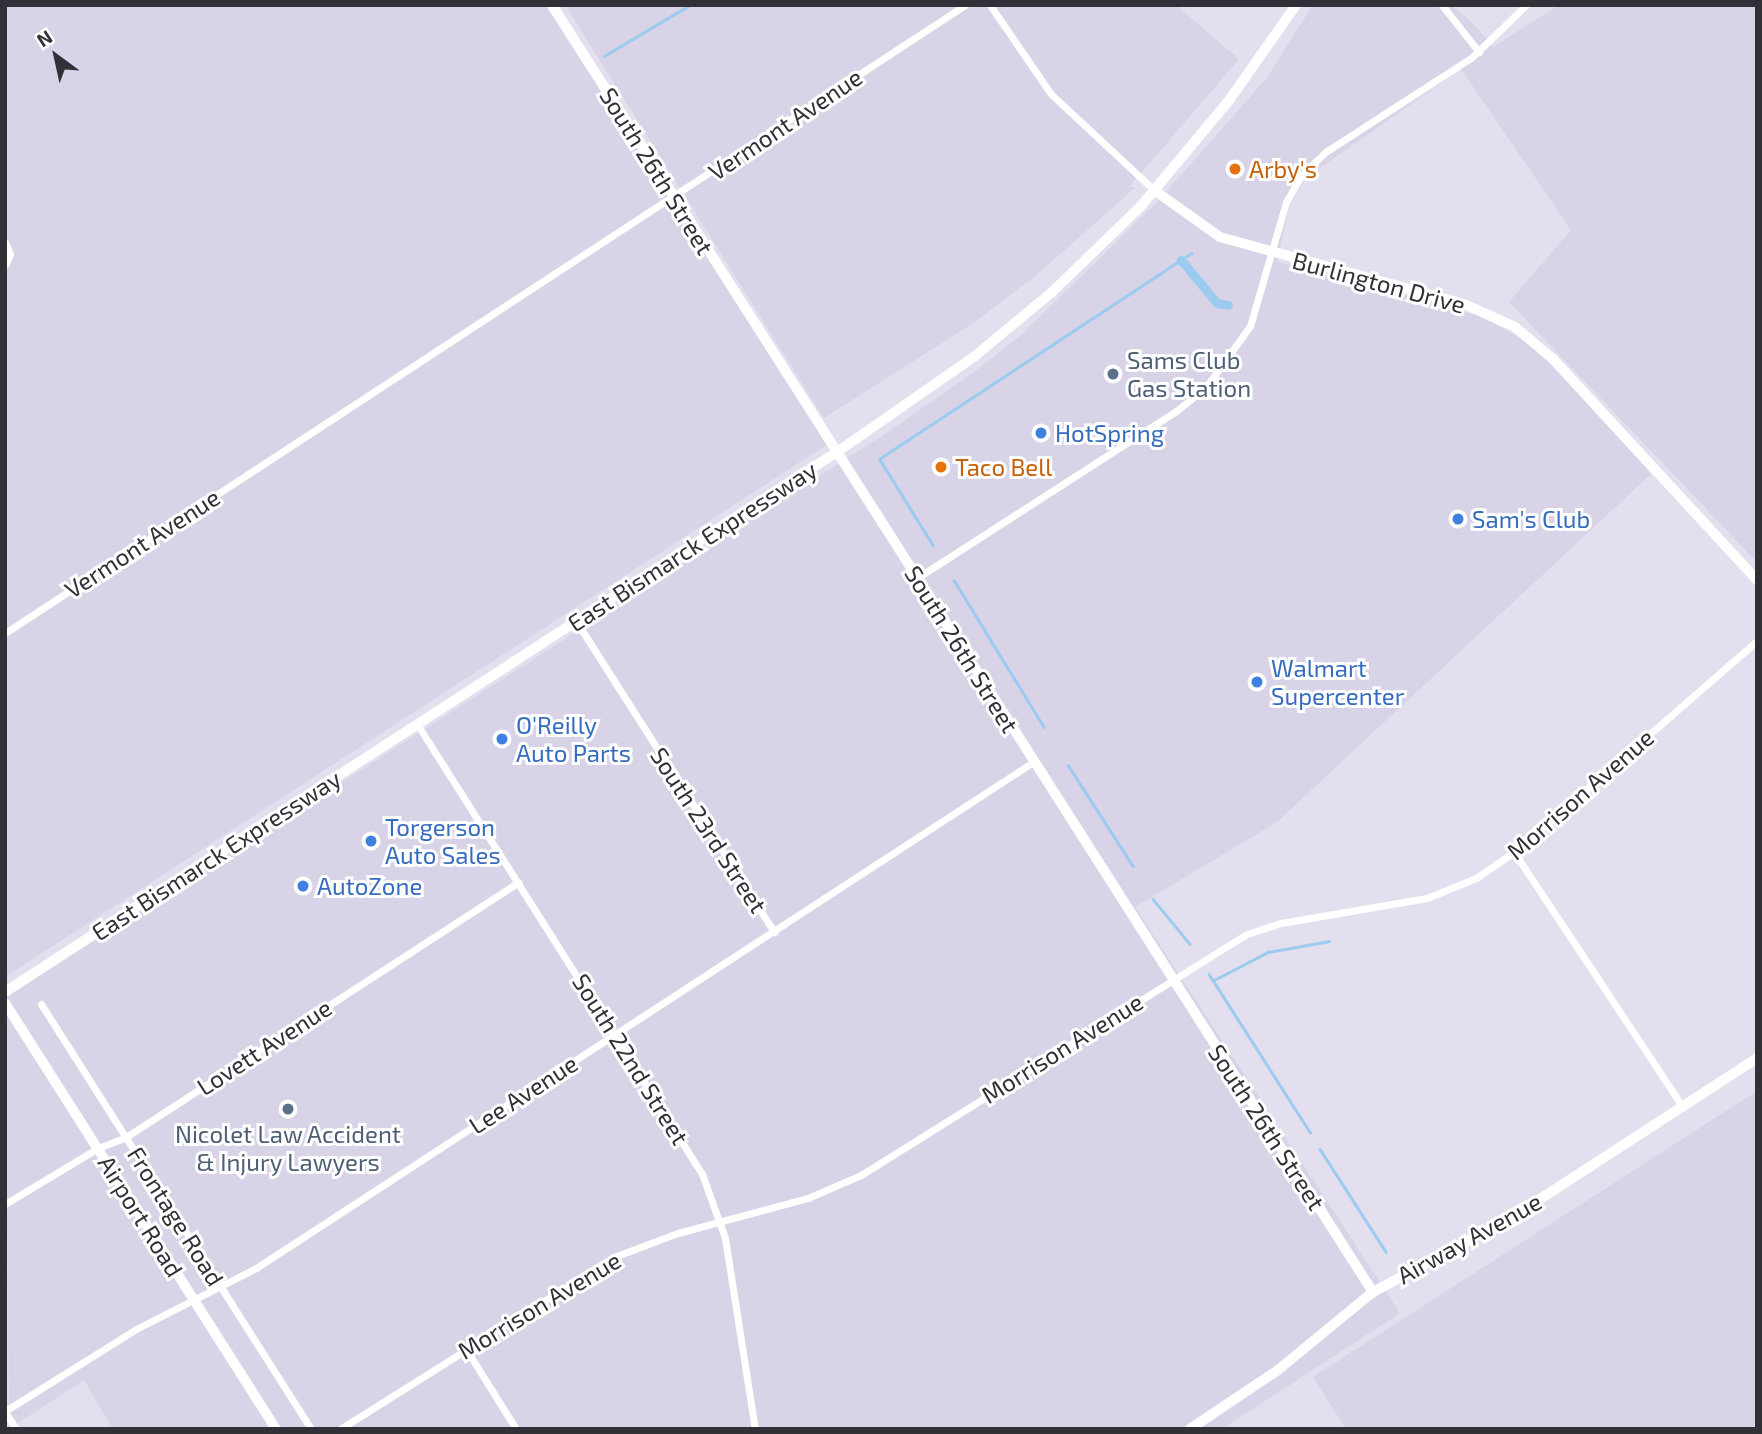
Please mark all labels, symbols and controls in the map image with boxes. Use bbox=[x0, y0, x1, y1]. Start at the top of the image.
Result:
north arrow bbox=[21, 21, 91, 91]
text: N bbox=[32, 25, 56, 51]
street label: Vermont Avenue bbox=[702, 62, 868, 186]
street label: South 26th Street bbox=[594, 82, 720, 260]
place label: Arby's bbox=[1249, 155, 1317, 183]
marker: Arby's bbox=[1227, 161, 1243, 177]
street label: Burlington Drive bbox=[1289, 245, 1469, 319]
place label: Sams Club Gas Station bbox=[1127, 346, 1251, 402]
marker: Sams Club Gas Station bbox=[1105, 366, 1121, 382]
place label: HotSpring bbox=[1055, 419, 1164, 447]
marker: HotSpring bbox=[1033, 425, 1049, 441]
place label: Taco Bell bbox=[955, 453, 1052, 481]
street label: East Bismarck Expressway bbox=[562, 455, 822, 637]
marker: Taco Bell bbox=[933, 459, 949, 475]
street label: Vermont Avenue bbox=[59, 482, 225, 604]
place label: Sam's Club bbox=[1472, 505, 1590, 533]
marker: Sam's Club bbox=[1450, 511, 1466, 527]
street label: South 26th Street bbox=[899, 560, 1025, 738]
place label: Walmart Supercenter bbox=[1271, 654, 1404, 710]
marker: Walmart Supercenter bbox=[1249, 674, 1265, 690]
place label: O'Reilly Auto Parts bbox=[516, 711, 631, 767]
street label: Morrison Avenue bbox=[1501, 722, 1659, 866]
marker: O'Reilly Auto Parts bbox=[494, 731, 510, 747]
street label: South 23rd Street bbox=[645, 742, 773, 918]
street label: East Bismarck Expressway bbox=[86, 764, 346, 946]
place label: Torgerson Auto Sales bbox=[385, 813, 501, 869]
marker: Torgerson Auto Sales bbox=[363, 833, 379, 849]
place label: AutoZone bbox=[317, 872, 422, 900]
marker: AutoZone bbox=[295, 878, 311, 894]
street label: South 22nd Street bbox=[567, 968, 695, 1150]
street label: Morrison Avenue bbox=[976, 987, 1148, 1109]
street label: Lovett Avenue bbox=[191, 993, 337, 1101]
street label: South 26th Street bbox=[1203, 1039, 1331, 1215]
street label: Lee Avenue bbox=[463, 1048, 583, 1140]
marker: Nicolet Law Accident & Injury Lawyers bbox=[280, 1101, 296, 1117]
place label: Nicolet Law Accident & Injury Lawyers bbox=[174, 1120, 402, 1176]
street label: Frontage Road bbox=[122, 1141, 230, 1291]
street label: Airport Road bbox=[92, 1150, 190, 1282]
street label: Airway Avenue bbox=[1391, 1186, 1547, 1290]
street label: Morrison Avenue bbox=[452, 1245, 626, 1365]

